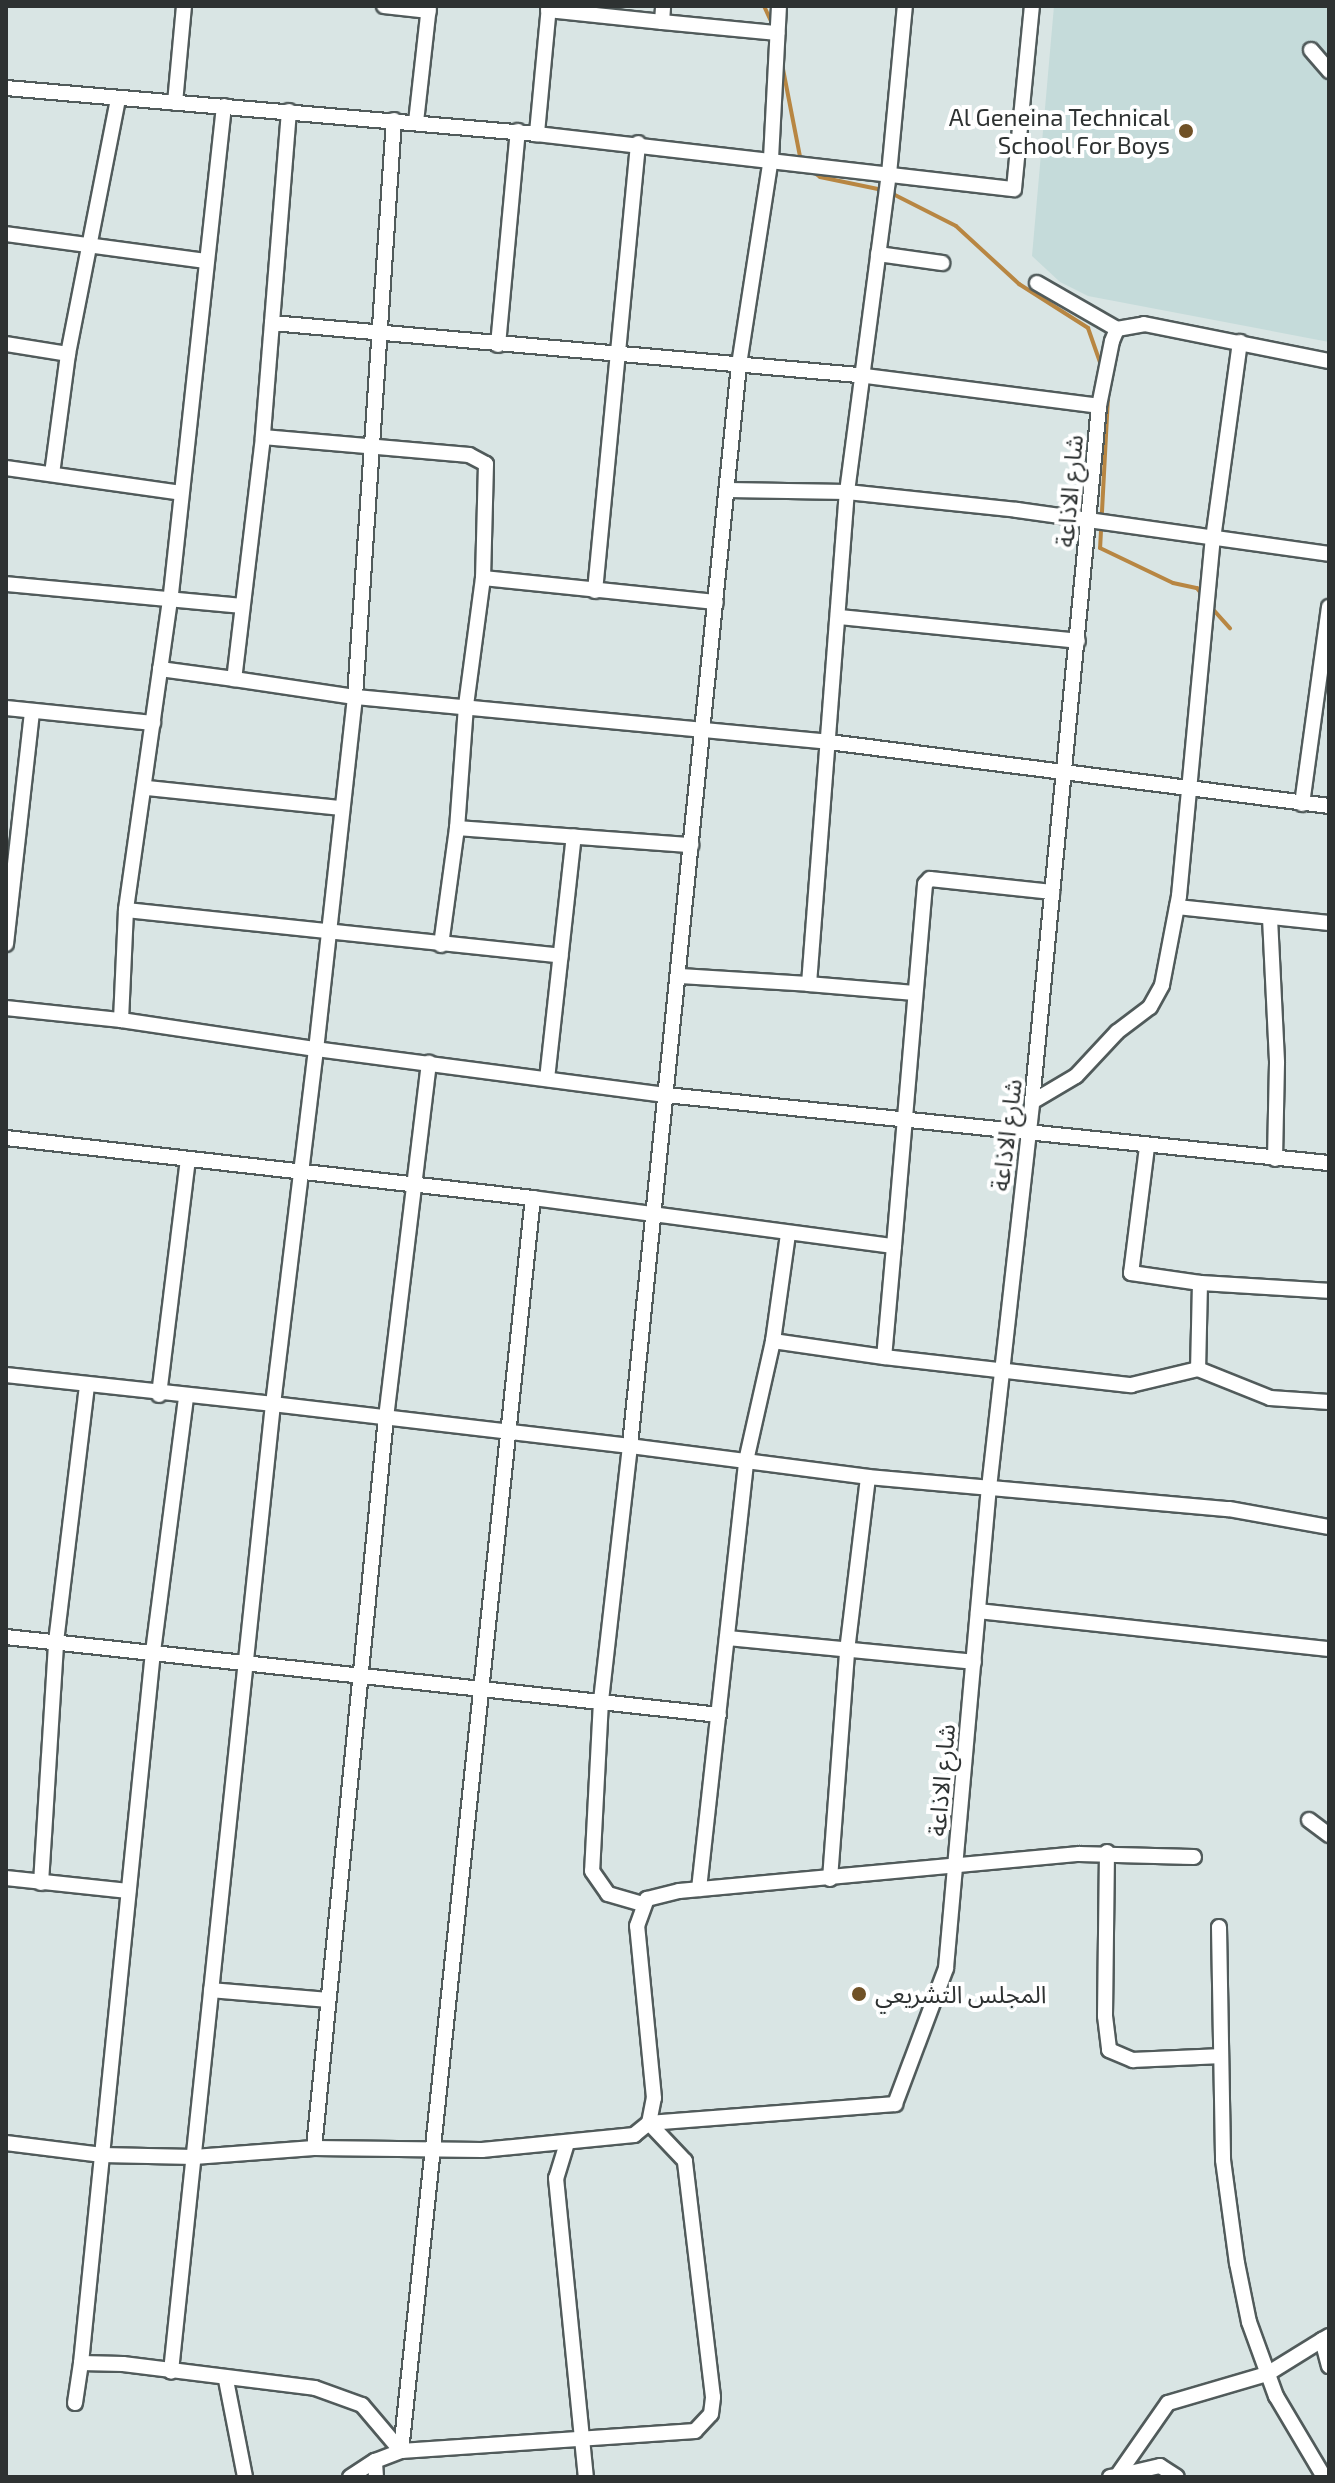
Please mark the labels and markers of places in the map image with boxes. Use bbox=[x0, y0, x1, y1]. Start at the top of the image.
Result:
place label: Al Geneina Technical School For Boys bbox=[948, 103, 1170, 159]
marker: Al Geneina Technical School For Boys bbox=[1177, 122, 1195, 140]
place label: المجلس التشريعي bbox=[875, 1980, 1047, 2008]
marker: المجلس التشريعي bbox=[850, 1985, 868, 2003]

